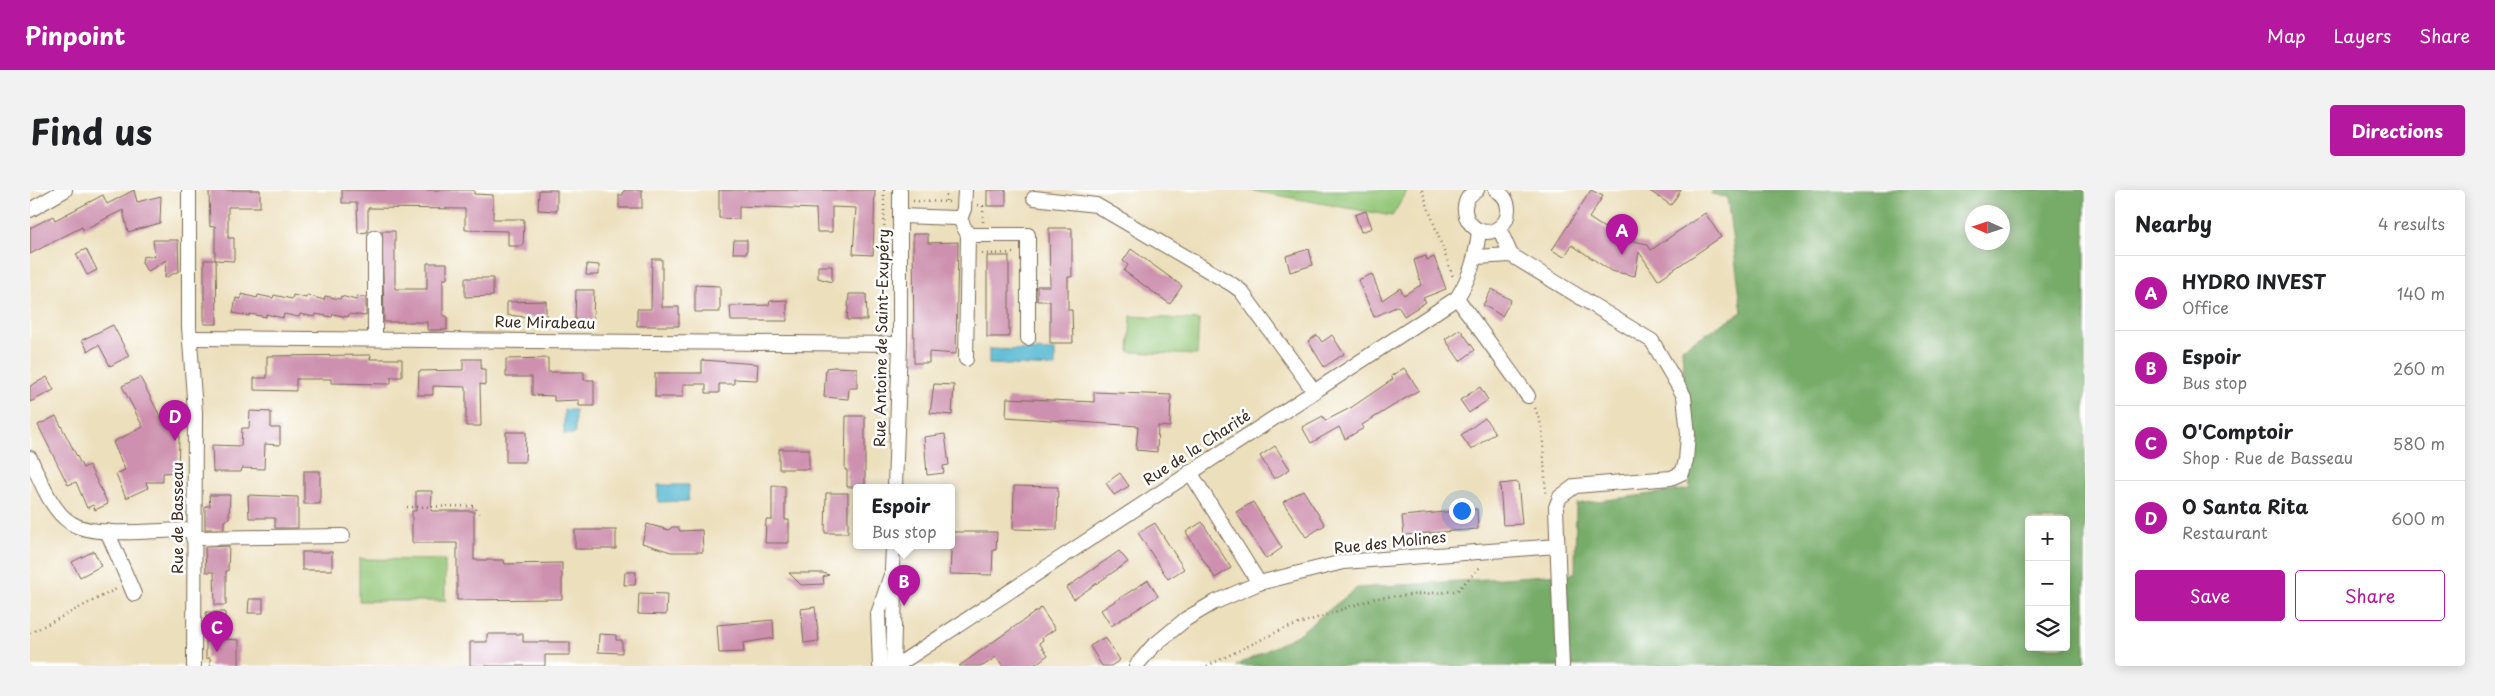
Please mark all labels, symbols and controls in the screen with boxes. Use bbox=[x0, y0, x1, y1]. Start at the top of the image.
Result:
text: Pinpoint bbox=[25, 17, 126, 53]
text: Map bbox=[2267, 22, 2306, 49]
text: Layers bbox=[2334, 22, 2391, 49]
text: Share bbox=[2419, 22, 2470, 49]
text: Find us bbox=[30, 104, 152, 157]
button: Directions bbox=[2330, 105, 2465, 156]
north arrow bbox=[1965, 205, 2010, 250]
text: Nearby bbox=[2135, 207, 2212, 239]
text: 4 results bbox=[2378, 211, 2445, 235]
pin: A bbox=[1606, 214, 1638, 255]
street label: Rue Antoine de Saint-Exupéry bbox=[867, 229, 894, 447]
text: HYDRO INVEST bbox=[2182, 267, 2326, 295]
text: A bbox=[2145, 281, 2157, 305]
text: 140 m bbox=[2397, 281, 2445, 305]
text: Office bbox=[2182, 295, 2229, 319]
street label: Rue Mirabeau bbox=[494, 309, 596, 334]
text: Espoir bbox=[2182, 342, 2241, 370]
text: B bbox=[2146, 356, 2156, 380]
text: 260 m bbox=[2393, 356, 2445, 380]
text: Bus stop bbox=[2182, 370, 2247, 394]
pin: D bbox=[159, 400, 191, 441]
street label: Rue de la Charité bbox=[1138, 403, 1254, 490]
text: O'Comptoir bbox=[2182, 417, 2293, 445]
text: C bbox=[2145, 431, 2157, 455]
text: 580 m bbox=[2393, 431, 2445, 455]
text: Shop · Rue de Basseau bbox=[2182, 445, 2353, 469]
street label: Rue de Basseau bbox=[165, 462, 188, 574]
popup bbox=[853, 484, 955, 549]
text: Espoir bbox=[871, 491, 931, 519]
text: O Santa Rita bbox=[2182, 492, 2308, 520]
your location bbox=[1449, 498, 1475, 524]
text: D bbox=[2145, 506, 2157, 530]
text: 600 m bbox=[2391, 506, 2445, 530]
map controls bbox=[2025, 516, 2070, 651]
button: + bbox=[2025, 516, 2070, 561]
text: Bus stop bbox=[871, 519, 937, 543]
text: Restaurant bbox=[2182, 520, 2268, 544]
street label: Rue des Molines bbox=[1333, 524, 1447, 559]
button: − bbox=[2025, 561, 2070, 606]
pin: B bbox=[888, 565, 920, 606]
button: Save bbox=[2135, 570, 2285, 621]
button: Share bbox=[2295, 570, 2445, 621]
button: layers bbox=[2025, 606, 2070, 651]
pin: C bbox=[201, 611, 233, 652]

